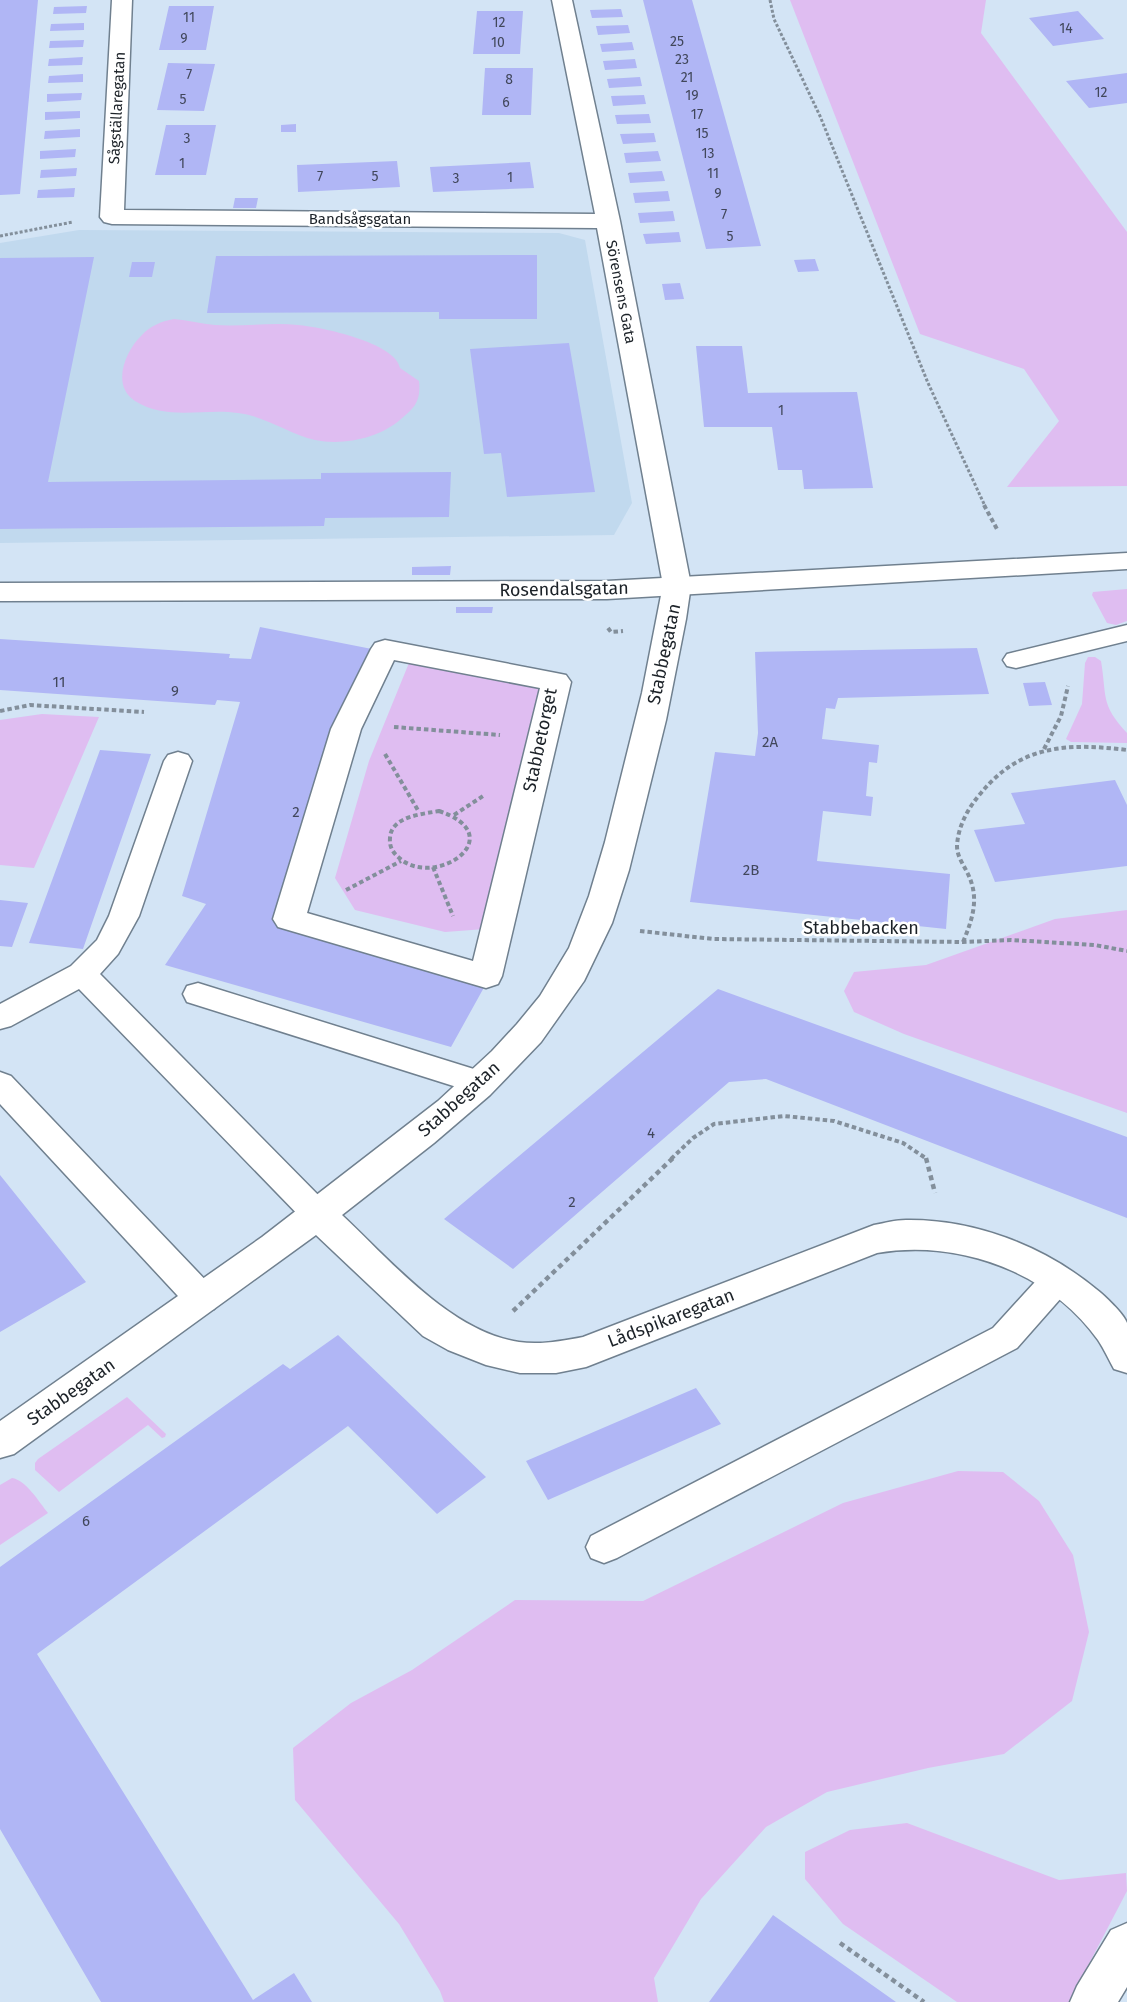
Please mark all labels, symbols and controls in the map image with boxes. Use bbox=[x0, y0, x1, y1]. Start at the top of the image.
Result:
house number: 11 bbox=[183, 9, 195, 26]
house number: 12 bbox=[493, 14, 506, 31]
house number: 14 bbox=[1059, 20, 1073, 37]
house number: 9 bbox=[180, 30, 188, 47]
house number: 25 bbox=[670, 33, 684, 50]
house number: 10 bbox=[491, 34, 505, 51]
street label: Sågställaregatan bbox=[105, 51, 129, 165]
house number: 23 bbox=[675, 51, 689, 68]
house number: 7 bbox=[186, 66, 192, 83]
house number: 21 bbox=[681, 69, 693, 86]
house number: 8 bbox=[505, 71, 513, 88]
house number: 12 bbox=[1095, 84, 1108, 101]
house number: 19 bbox=[685, 87, 699, 104]
house number: 5 bbox=[179, 91, 187, 108]
house number: 6 bbox=[502, 94, 510, 111]
house number: 17 bbox=[691, 106, 703, 123]
house number: 15 bbox=[695, 125, 709, 142]
house number: 3 bbox=[184, 130, 191, 147]
house number: 13 bbox=[701, 145, 715, 162]
house number: 1 bbox=[179, 155, 185, 172]
house number: 11 bbox=[707, 165, 719, 182]
house number: 7 bbox=[317, 168, 323, 185]
house number: 5 bbox=[371, 168, 379, 185]
house number: 1 bbox=[507, 169, 513, 186]
house number: 3 bbox=[453, 170, 460, 187]
house number: 9 bbox=[714, 185, 722, 202]
house number: 7 bbox=[721, 206, 727, 223]
street label: Bandsågsgatan bbox=[309, 210, 411, 228]
house number: 5 bbox=[726, 228, 734, 245]
street label: Sörensens Gata bbox=[602, 239, 640, 345]
house number: 1 bbox=[778, 402, 784, 419]
street label: Rosendalsgatan bbox=[499, 577, 629, 601]
street label: Stabbegatan bbox=[643, 601, 685, 707]
house number: 11 bbox=[53, 673, 65, 691]
house number: 9 bbox=[171, 682, 179, 700]
street label: Stabbetorget bbox=[518, 685, 562, 794]
house number: 2A bbox=[762, 733, 778, 751]
house number: 2 bbox=[292, 803, 300, 821]
house number: 2B bbox=[743, 861, 759, 879]
street label: Stabbebacken bbox=[803, 917, 919, 939]
street label: Stabbegatan bbox=[413, 1056, 505, 1142]
house number: 4 bbox=[647, 1124, 655, 1142]
house number: 2 bbox=[568, 1193, 576, 1211]
street label: Lådspikaregatan bbox=[605, 1284, 737, 1352]
street label: Stabbegatan bbox=[23, 1354, 119, 1430]
house number: 6 bbox=[82, 1512, 90, 1530]

